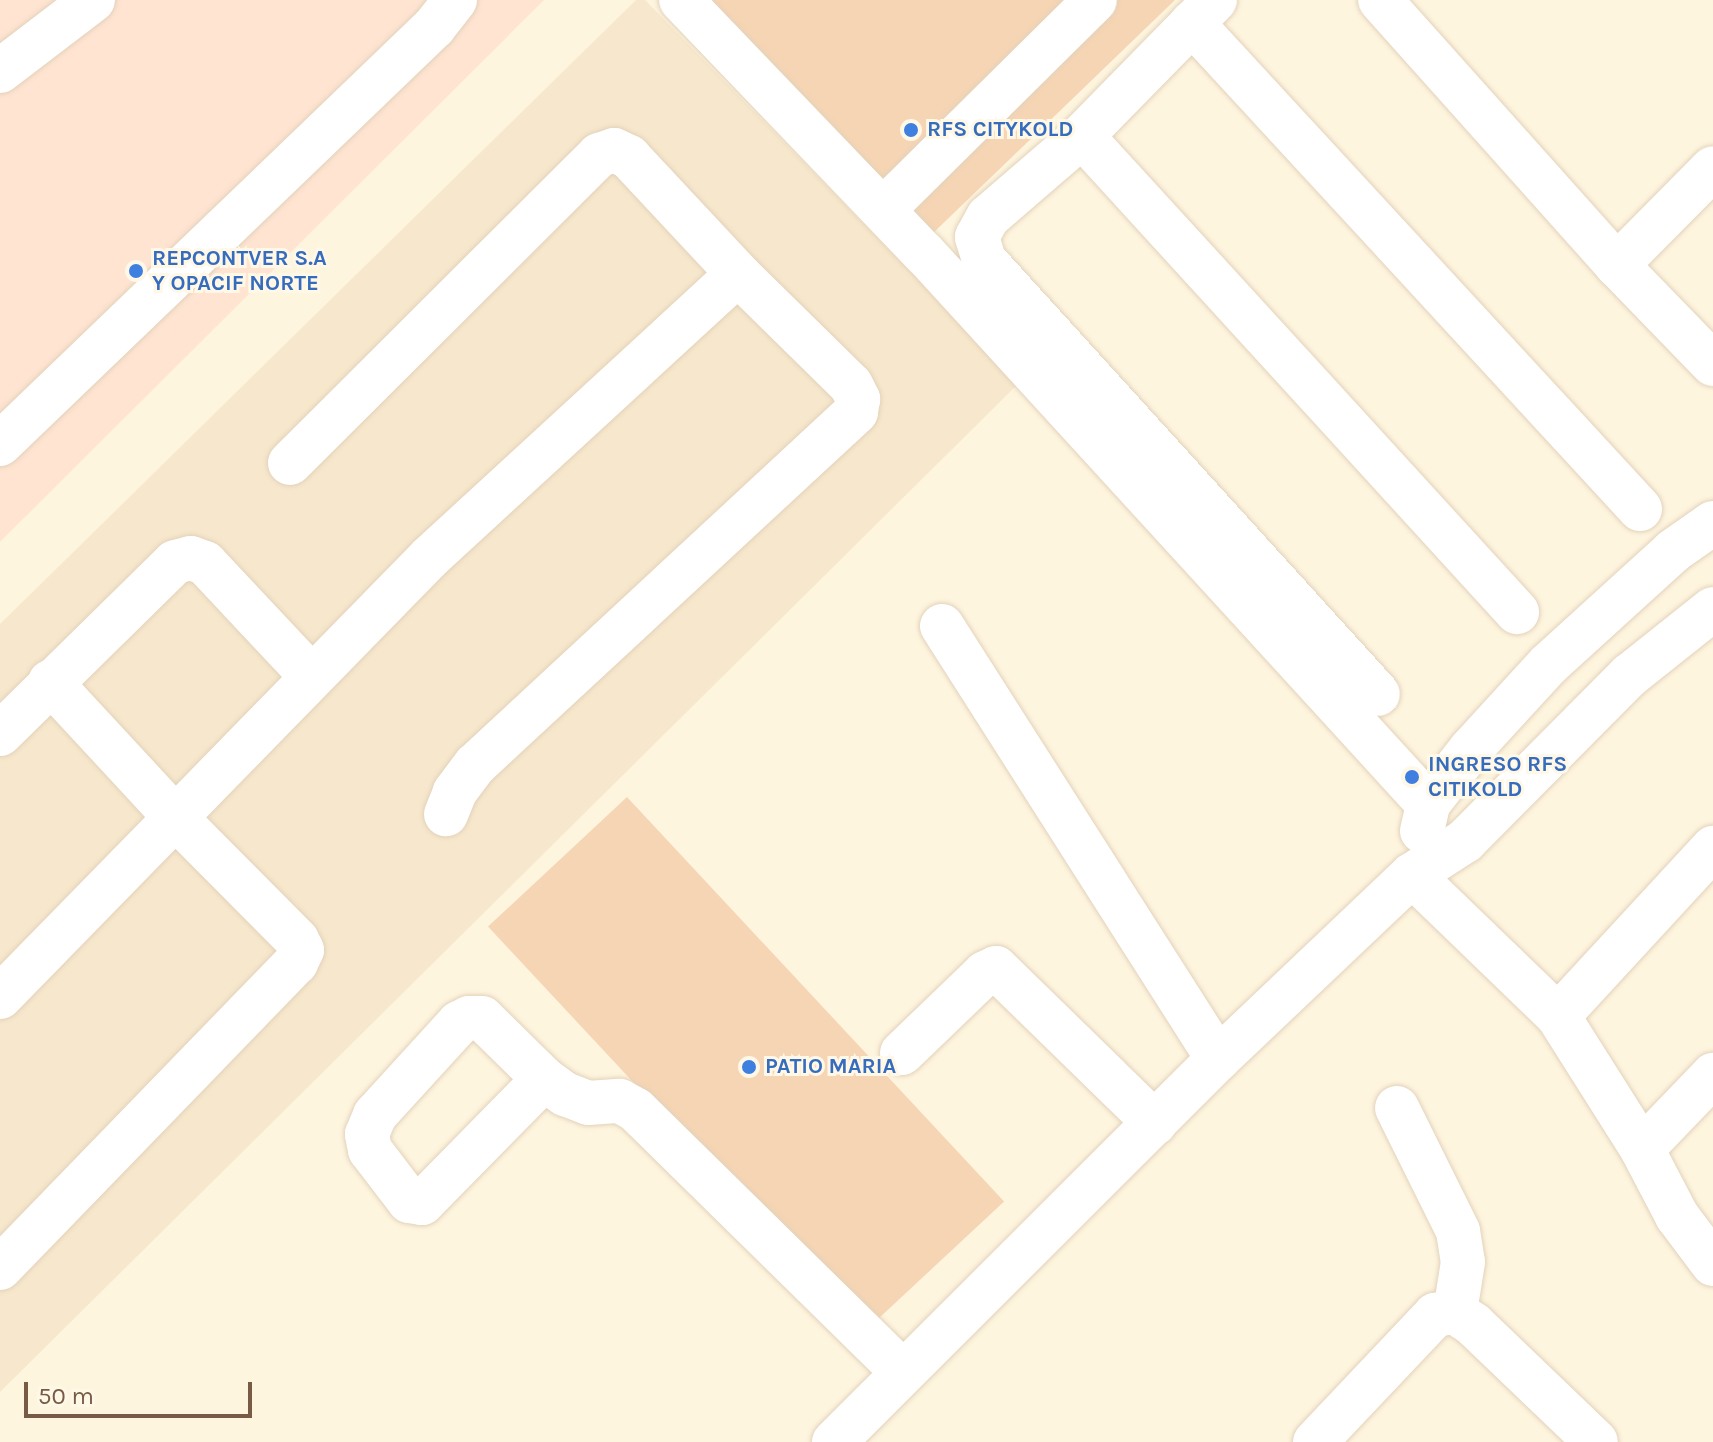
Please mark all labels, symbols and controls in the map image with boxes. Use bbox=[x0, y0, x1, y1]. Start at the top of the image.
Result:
place label: RFS CITYKOLD bbox=[927, 117, 1073, 143]
marker: RFS CITYKOLD bbox=[902, 121, 920, 139]
place label: REPCONTVER S.A Y OPACIF NORTE bbox=[152, 245, 327, 296]
marker: REPCONTVER S.A Y OPACIF NORTE bbox=[127, 262, 145, 280]
place label: INGRESO RFS CITIKOLD bbox=[1428, 751, 1567, 802]
marker: INGRESO RFS CITIKOLD bbox=[1403, 768, 1421, 786]
place label: PATIO MARIA bbox=[765, 1054, 896, 1080]
marker: PATIO MARIA bbox=[740, 1058, 758, 1076]
scale bar bbox=[28, 1366, 256, 1416]
text: 50 m bbox=[38, 1382, 94, 1410]

